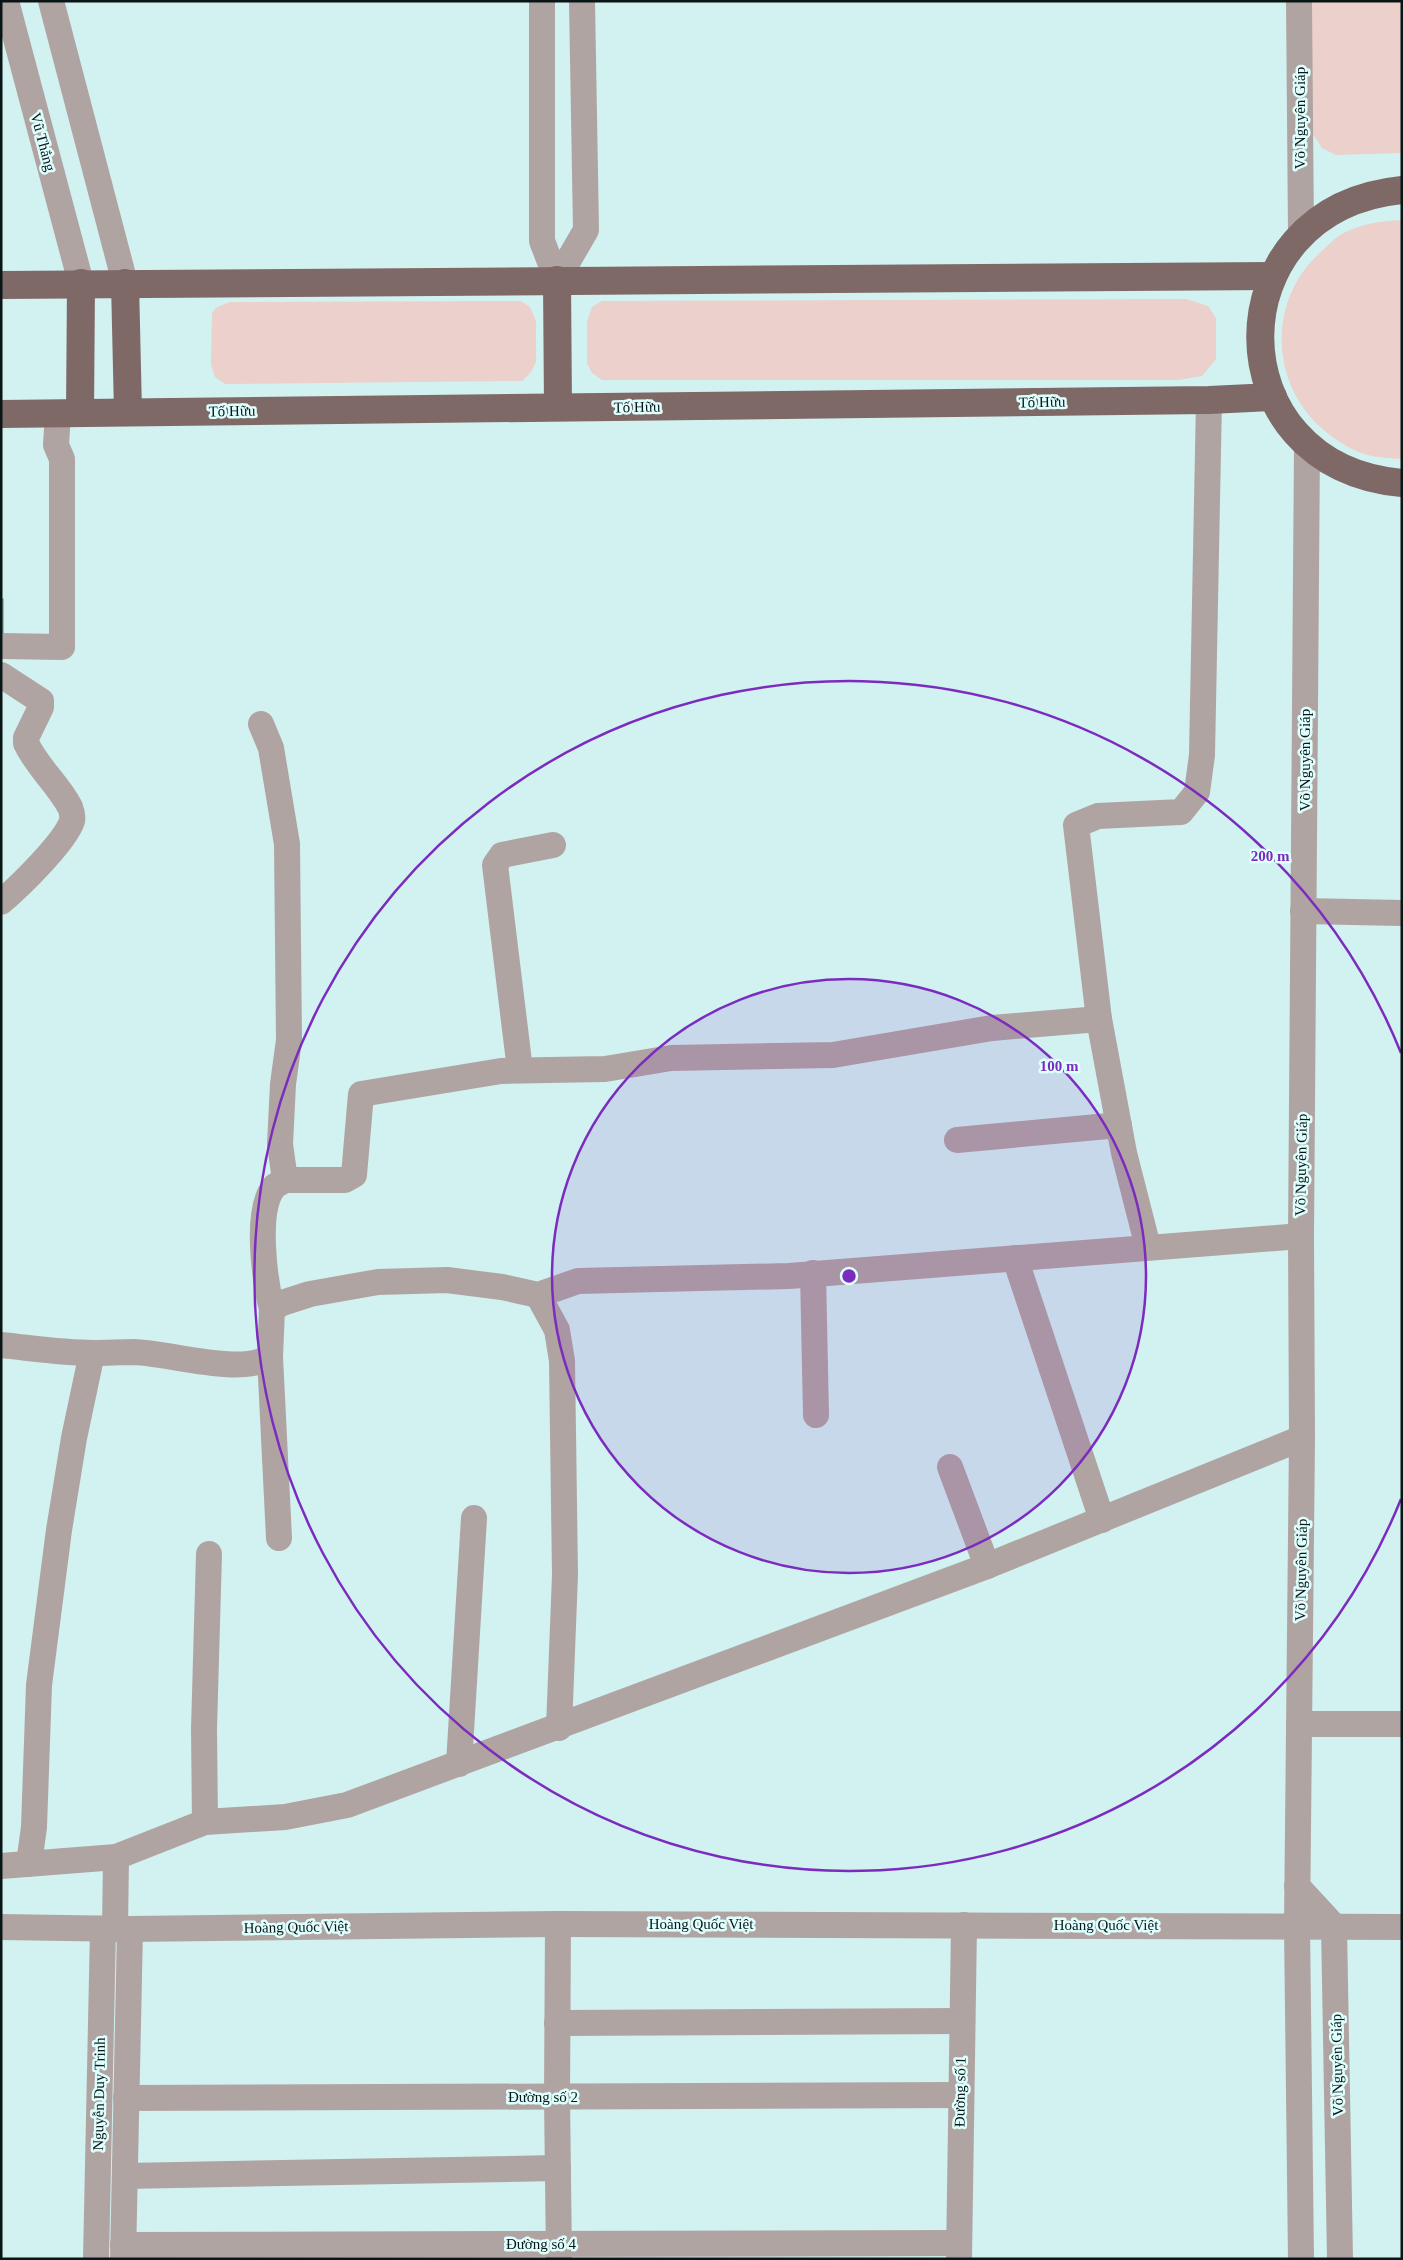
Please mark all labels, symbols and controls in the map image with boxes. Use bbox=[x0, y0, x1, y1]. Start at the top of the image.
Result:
street label: Võ Nguyên Giáp bbox=[1292, 67, 1308, 169]
street label: Vũ Thắng bbox=[27, 111, 59, 174]
street label: Tố Hữu bbox=[1018, 394, 1066, 410]
street label: Tố Hữu bbox=[613, 399, 661, 415]
street label: Tố Hữu bbox=[208, 403, 256, 419]
street label: Võ Nguyên Giáp bbox=[1297, 709, 1313, 811]
text: 200 m bbox=[1251, 848, 1290, 864]
text: 100 m bbox=[1040, 1058, 1079, 1074]
street label: Võ Nguyên Giáp bbox=[1292, 1114, 1310, 1216]
centre of rings bbox=[840, 1267, 858, 1285]
street label: Võ Nguyên Giáp bbox=[1292, 1519, 1310, 1621]
street label: Hoàng Quốc Việt bbox=[649, 1916, 754, 1932]
street label: Hoàng Quốc Việt bbox=[1054, 1917, 1159, 1933]
street label: Hoàng Quốc Việt bbox=[244, 1918, 349, 1936]
street label: Võ Nguyên Giáp bbox=[1328, 2014, 1346, 2116]
street label: Nguyễn Duy Trinh bbox=[90, 2037, 108, 2151]
street label: Đường số 1 bbox=[951, 2057, 969, 2127]
street label: Đường số 2 bbox=[508, 2089, 578, 2105]
street label: Đường số 4 bbox=[506, 2236, 577, 2252]

